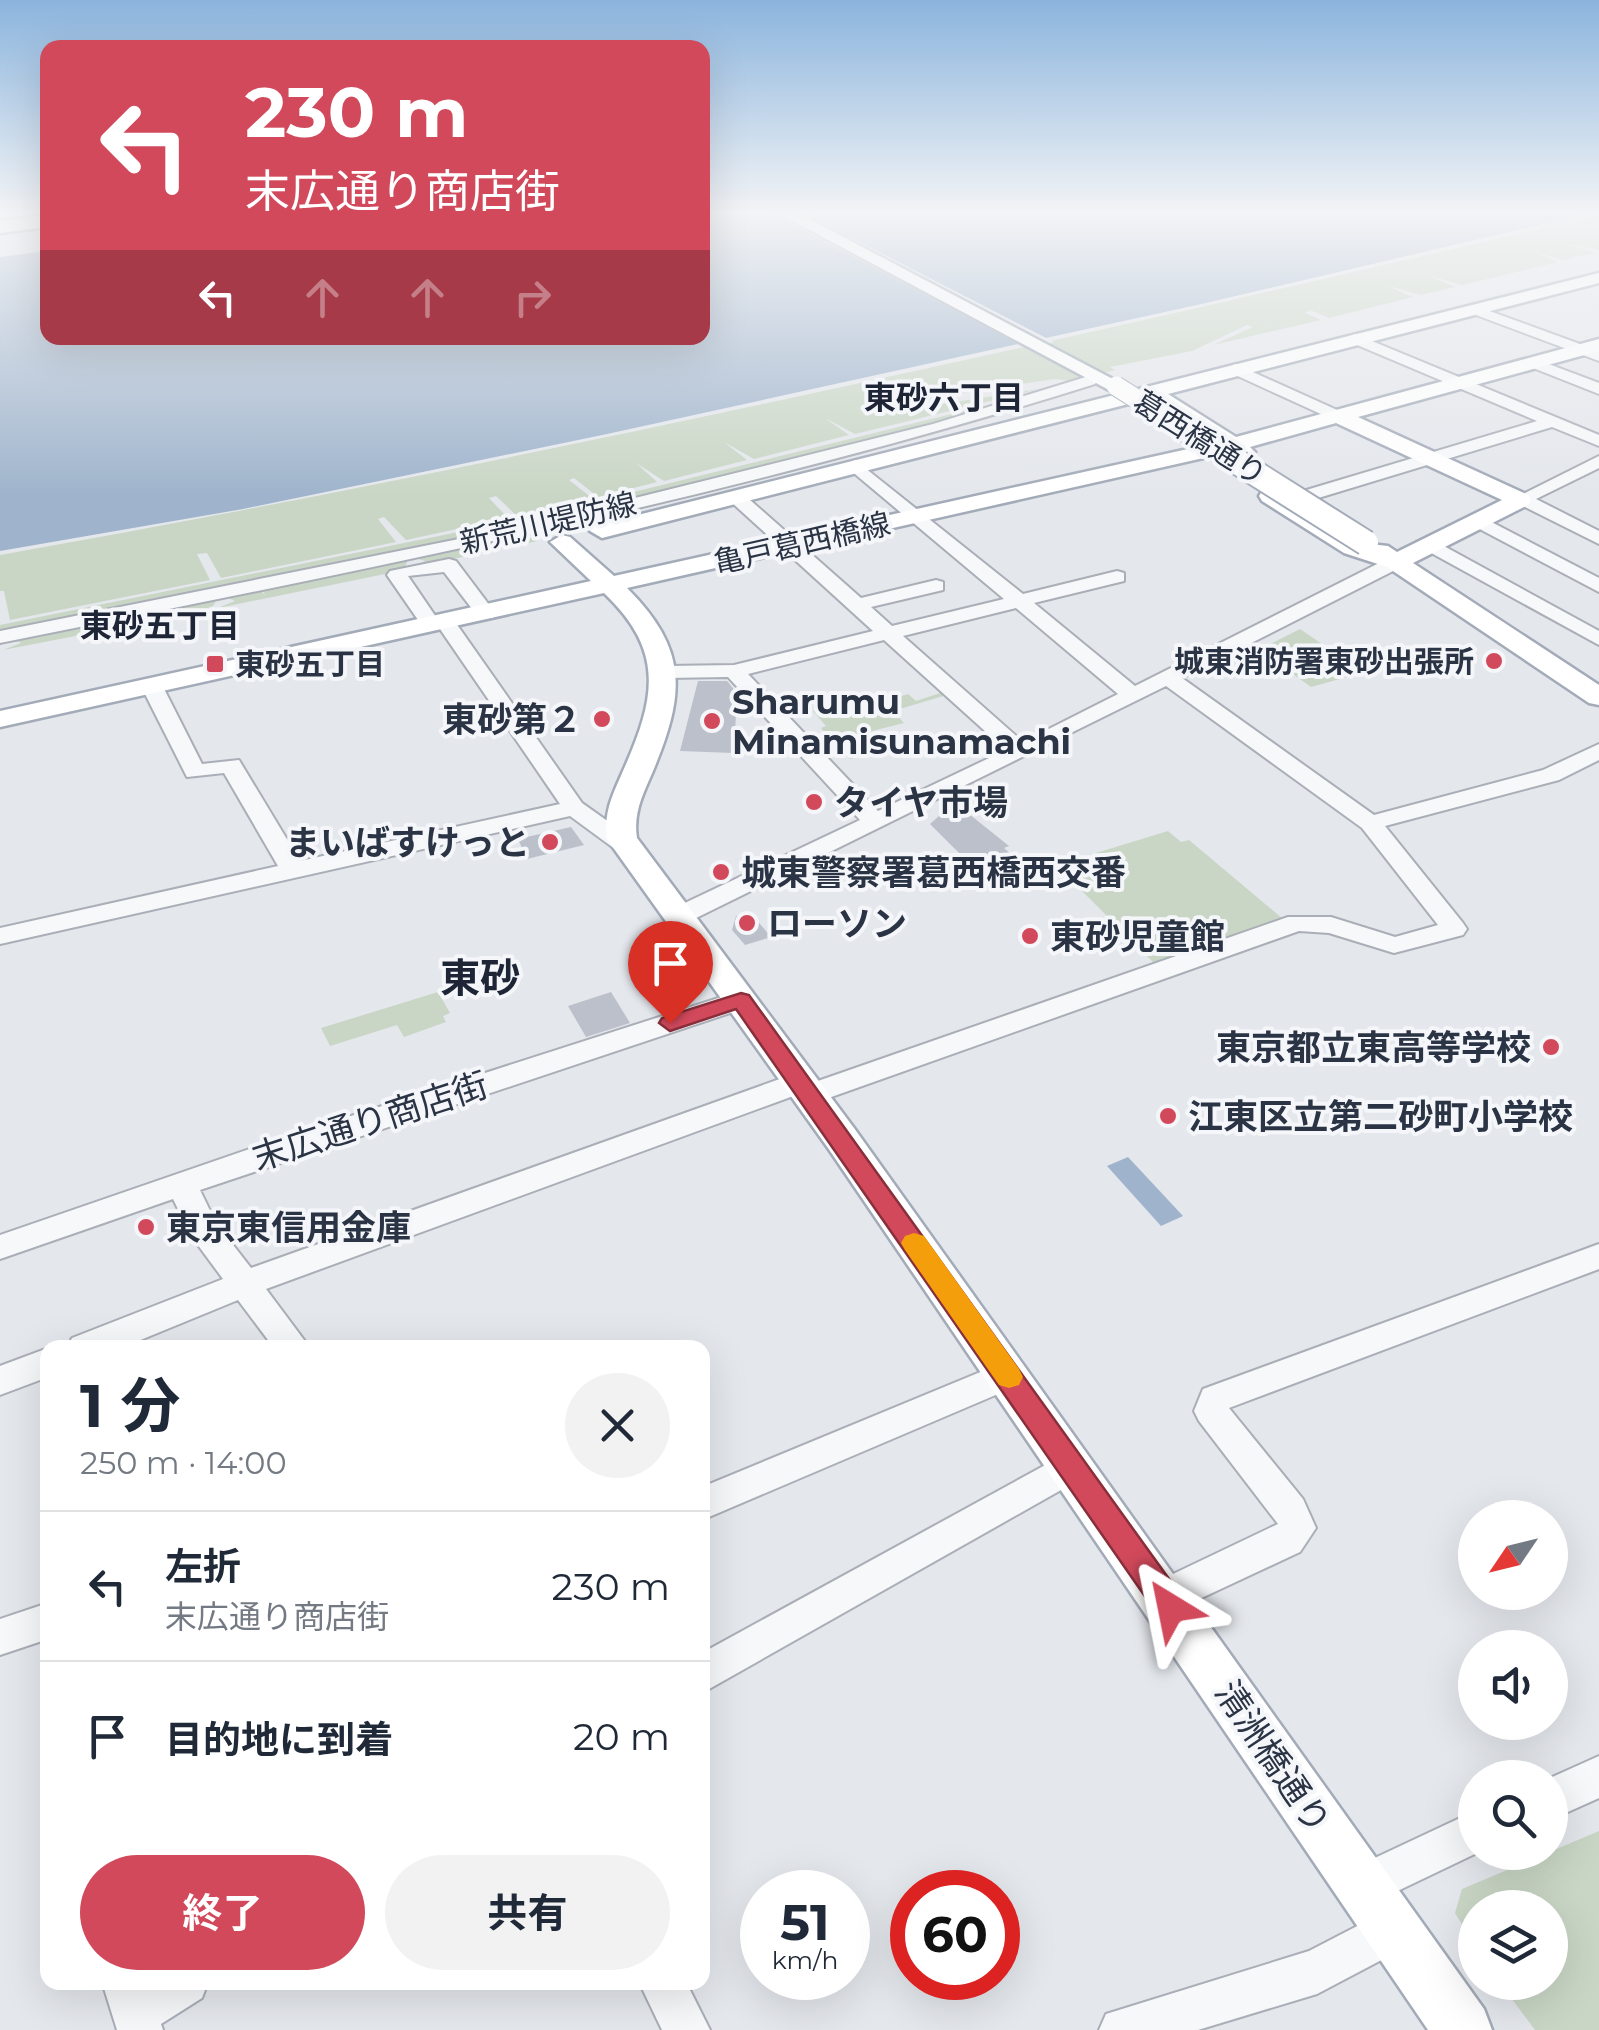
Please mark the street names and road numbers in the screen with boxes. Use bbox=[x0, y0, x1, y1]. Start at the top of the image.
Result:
street label: 葛西橋通り bbox=[1127, 383, 1273, 493]
street label: 新荒川堤防線 bbox=[456, 485, 640, 561]
street label: 亀戸葛西橋線 bbox=[710, 505, 894, 581]
street label: 末広通り商店街 bbox=[247, 1063, 493, 1179]
street label: 清洲橋通り bbox=[1206, 1672, 1340, 1842]

